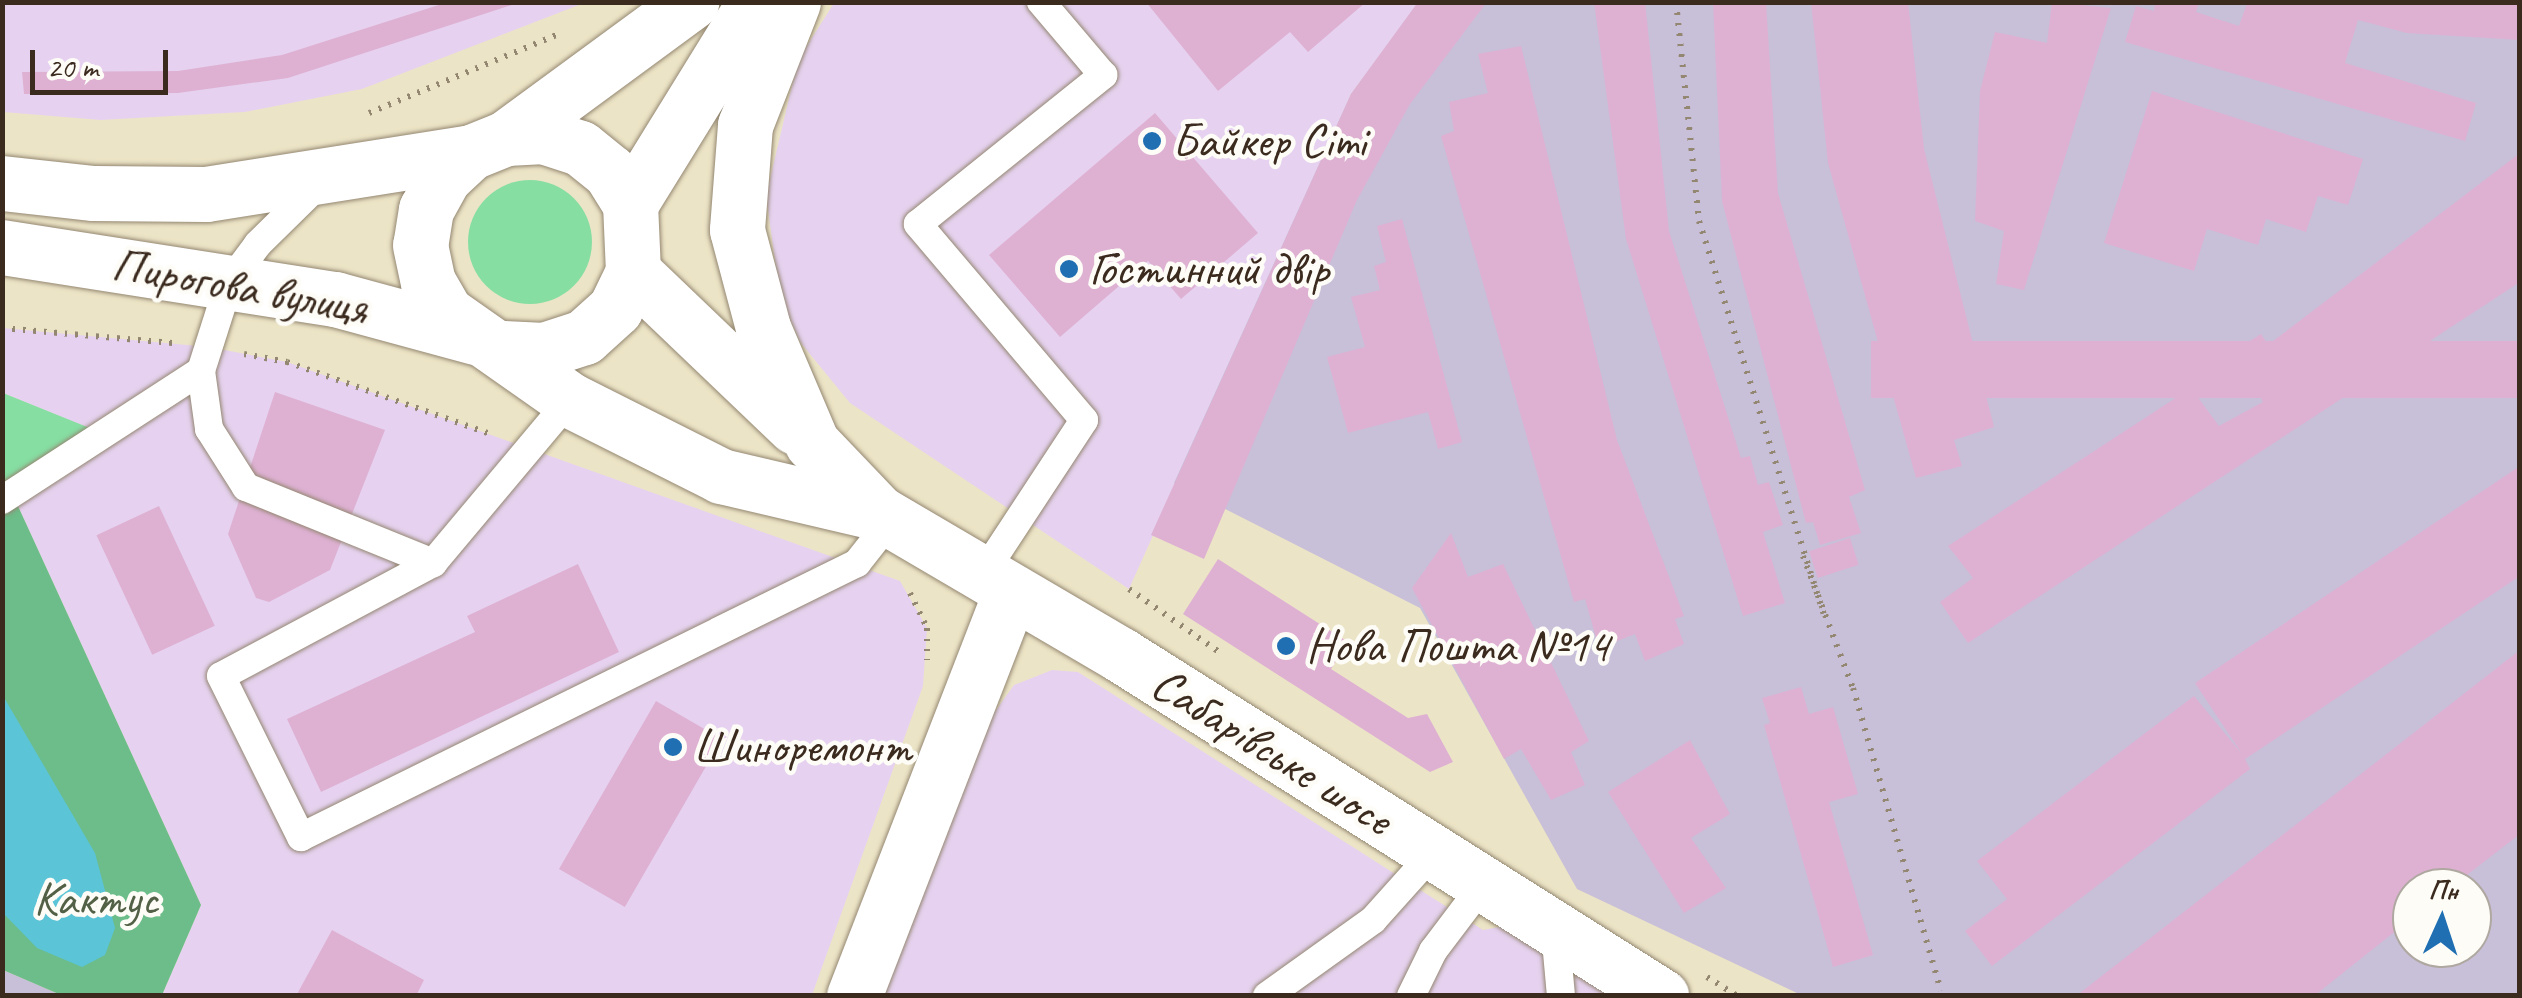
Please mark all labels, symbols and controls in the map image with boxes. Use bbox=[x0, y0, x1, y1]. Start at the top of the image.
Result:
scale bar bbox=[35, 30, 172, 92]
text: 20 m bbox=[47, 48, 98, 86]
place label: Байкер Сіті bbox=[1172, 112, 1366, 170]
marker: Байкер Сіті bbox=[1141, 130, 1163, 152]
street label: Пирогова вулиця bbox=[106, 235, 374, 337]
place label: Гостинний двір bbox=[1089, 240, 1329, 298]
marker: Гостинний двір bbox=[1058, 258, 1080, 280]
place label: Нова Пошта №14 bbox=[1306, 617, 1612, 675]
marker: Нова Пошта №14 bbox=[1275, 635, 1297, 657]
street label: Сабарівське шосе bbox=[1141, 654, 1403, 848]
place label: Шиноремонт bbox=[693, 718, 911, 776]
marker: Шиноремонт bbox=[662, 736, 684, 758]
north arrow bbox=[2392, 868, 2492, 968]
park label: Кактус bbox=[34, 870, 158, 928]
text: Пн bbox=[2428, 871, 2459, 908]

